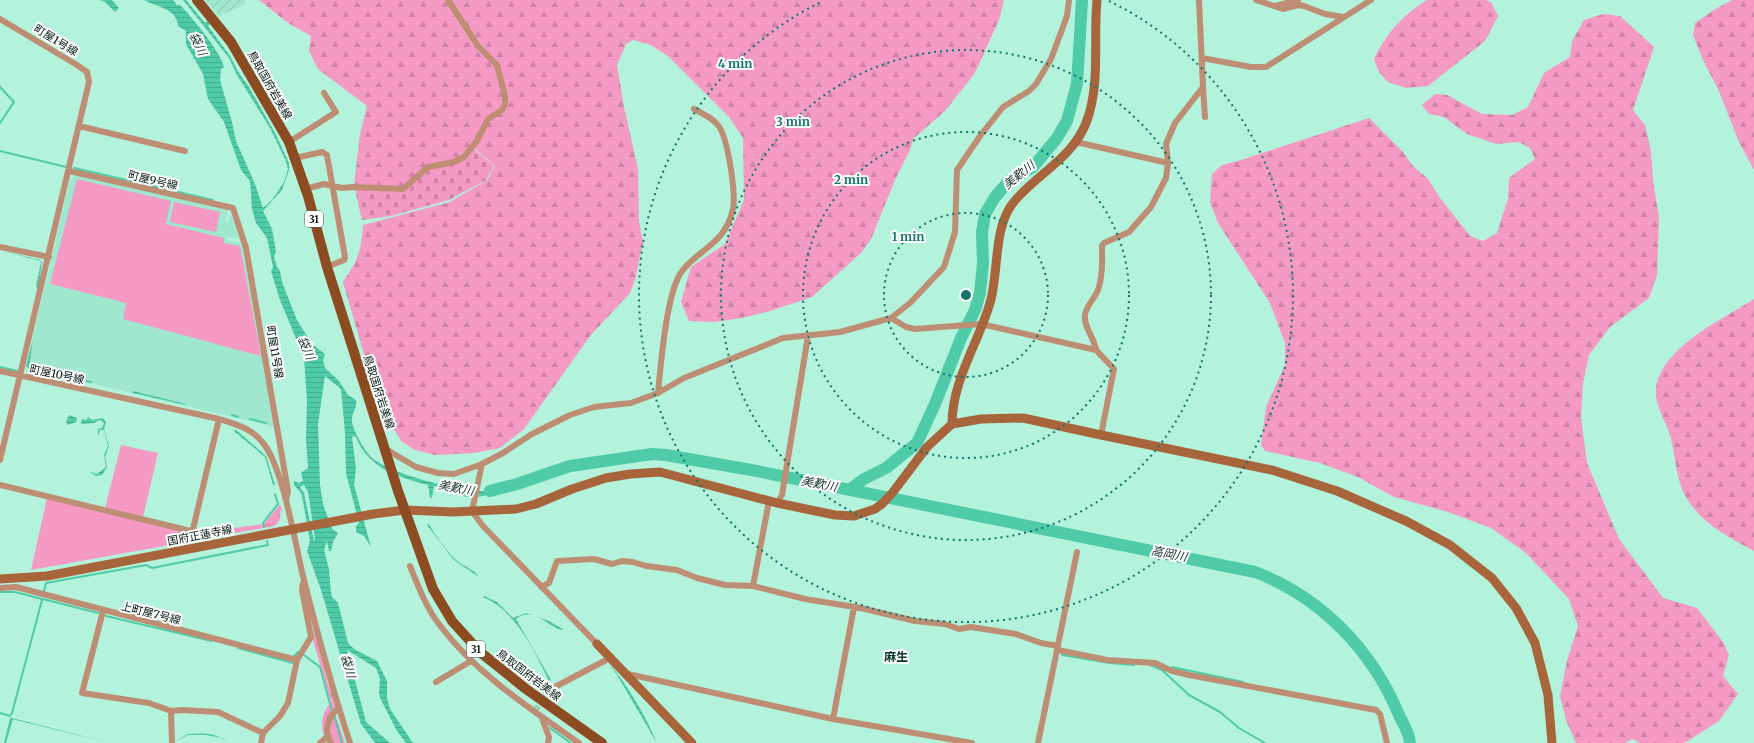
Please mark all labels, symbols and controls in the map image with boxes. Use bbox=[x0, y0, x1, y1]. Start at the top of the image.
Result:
street label: 町屋1号線 bbox=[31, 21, 81, 59]
water label: 袋川 bbox=[187, 30, 211, 60]
street label: 鳥取国府岩美線 bbox=[245, 48, 295, 122]
text: 4 min bbox=[718, 56, 752, 71]
text: 3 min bbox=[776, 114, 810, 129]
water label: 美歎川 bbox=[1000, 156, 1039, 192]
street label: 町屋9号線 bbox=[127, 167, 179, 193]
text: 2 min bbox=[834, 172, 868, 187]
road number: 31 bbox=[305, 211, 323, 227]
text: 1 min bbox=[892, 229, 924, 244]
centre of rings bbox=[959, 288, 973, 302]
street label: 町屋11号線 bbox=[263, 324, 287, 380]
water label: 袋川 bbox=[295, 334, 319, 364]
street label: 鳥取国府岩美線 bbox=[360, 353, 398, 431]
street label: 町屋10号線 bbox=[28, 361, 86, 387]
water label: 美歎川 bbox=[800, 473, 840, 495]
water label: 美歎川 bbox=[437, 477, 477, 499]
street label: 国府正蓮寺線 bbox=[166, 522, 234, 548]
water label: 高岡川 bbox=[1150, 543, 1190, 565]
street label: 上町屋7号線 bbox=[120, 599, 182, 627]
road number: 31 bbox=[467, 641, 485, 657]
street label: 鳥取国府岩美線 bbox=[494, 646, 564, 704]
district label: 麻生 bbox=[884, 649, 908, 664]
water label: 袋川 bbox=[338, 652, 359, 681]

